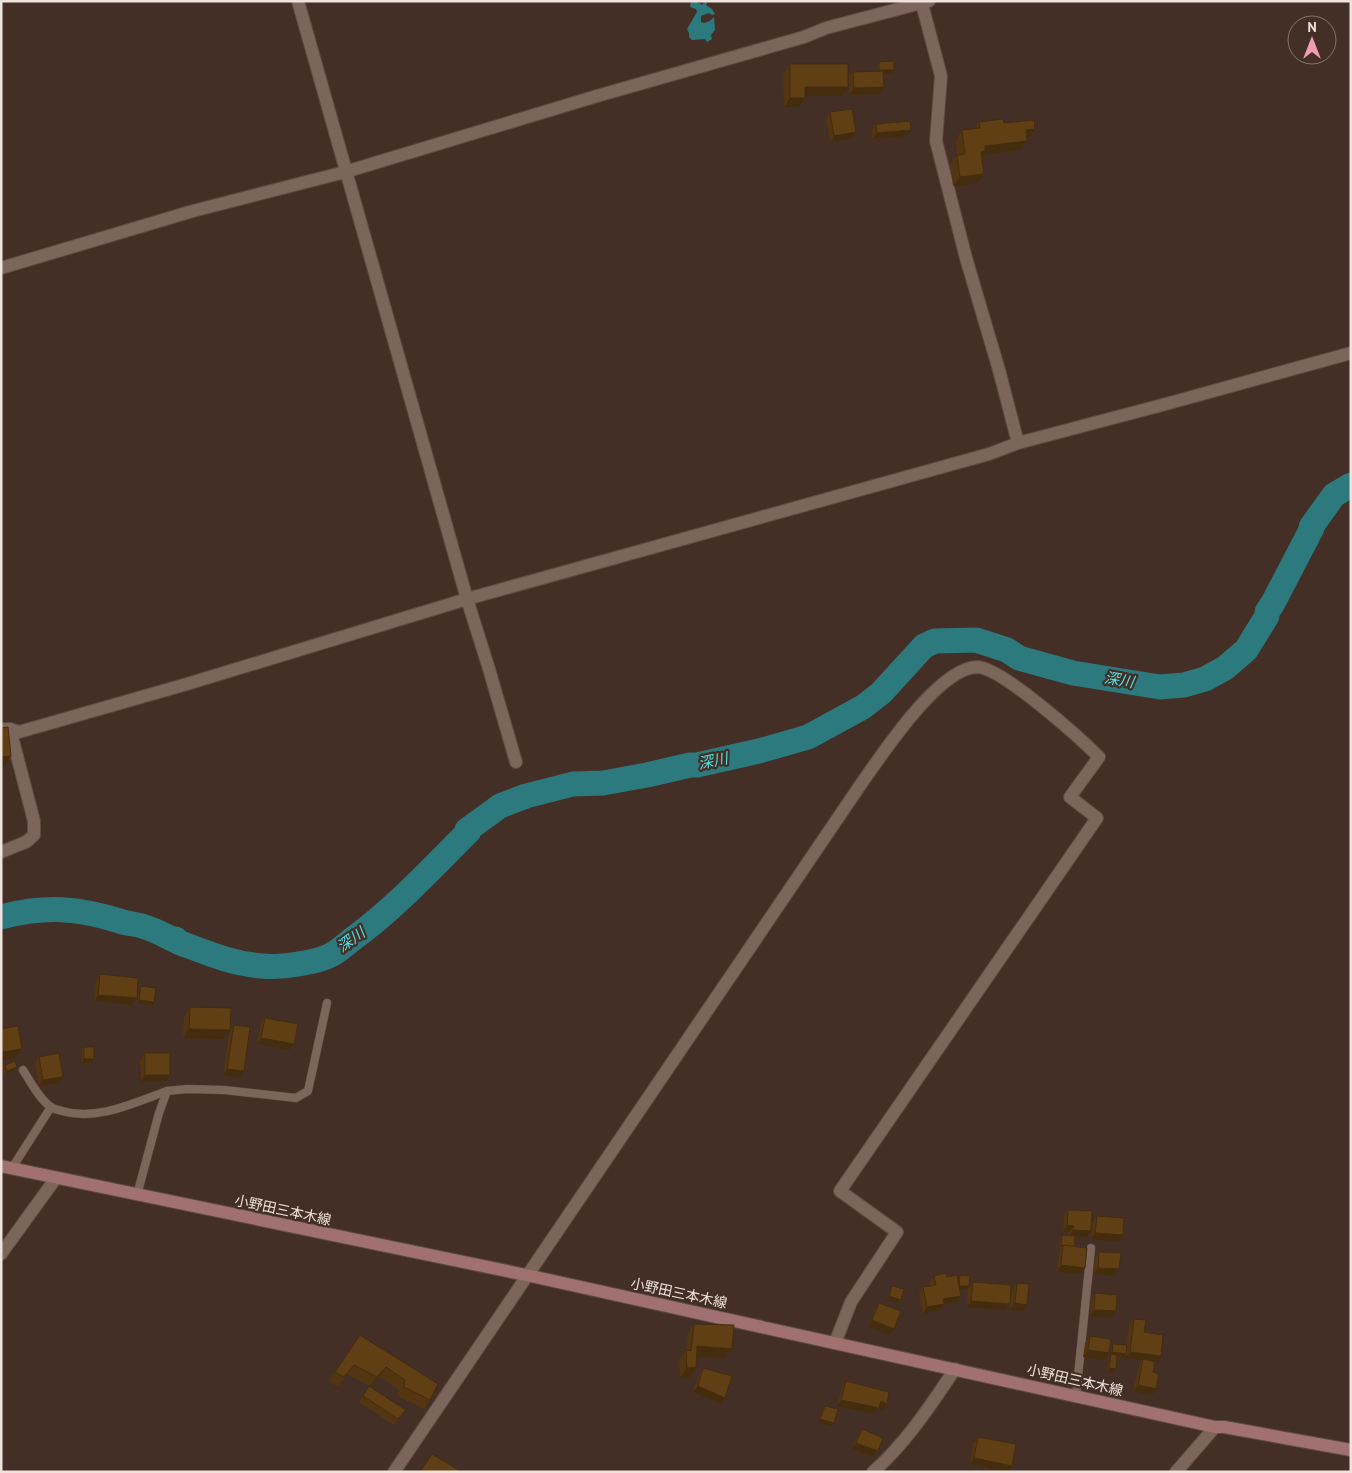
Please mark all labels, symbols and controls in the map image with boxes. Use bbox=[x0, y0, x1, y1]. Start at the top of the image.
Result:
north arrow bbox=[1287, 15, 1337, 65]
text: N bbox=[1307, 18, 1317, 36]
water label: 深川 bbox=[1103, 668, 1137, 692]
water label: 深川 bbox=[696, 748, 731, 773]
water label: 深川 bbox=[333, 922, 370, 956]
street label: 小野田三本木線 bbox=[233, 1191, 333, 1229]
street label: 小野田三本木線 bbox=[629, 1274, 729, 1312]
street label: 小野田三本木線 bbox=[1025, 1360, 1125, 1400]

